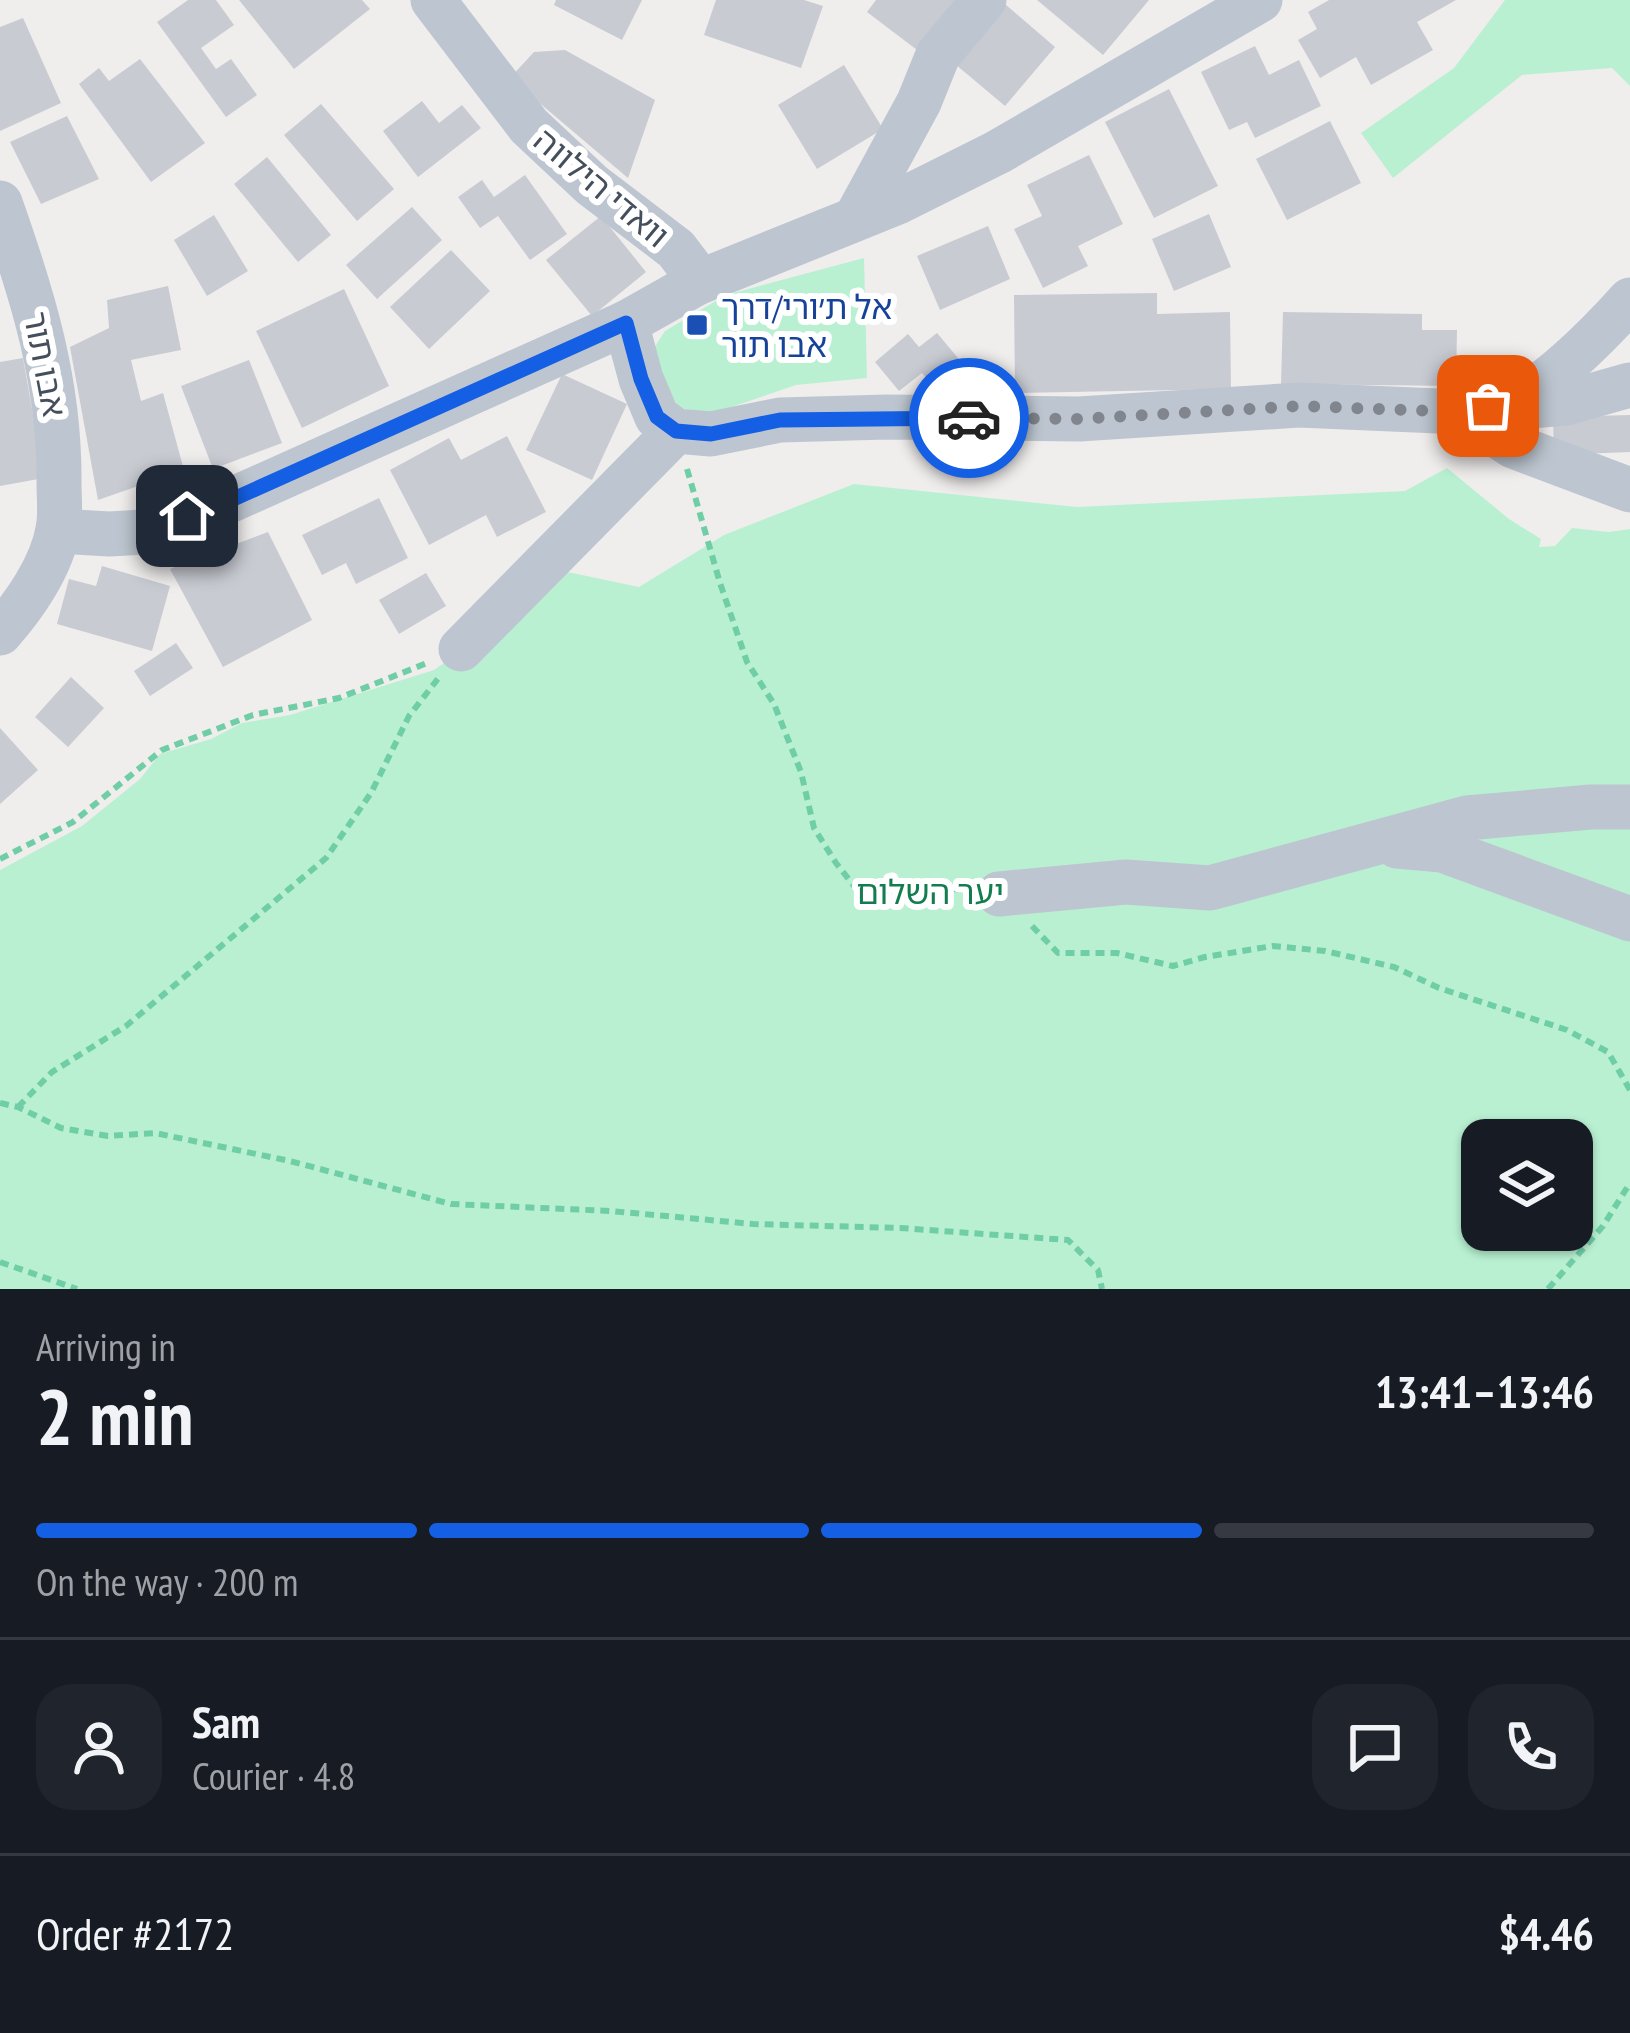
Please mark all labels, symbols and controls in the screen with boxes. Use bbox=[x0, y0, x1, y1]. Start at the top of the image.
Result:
street label: וואדי הילווה bbox=[526, 118, 678, 256]
place label: אל ת׳ורי/דרך אבו תור bbox=[721, 285, 892, 366]
street label: אבו תור bbox=[15, 308, 77, 420]
marker: אל ת׳ורי/דרך אבו תור bbox=[684, 312, 710, 338]
pin bbox=[1437, 355, 1539, 457]
courier bbox=[909, 358, 1029, 478]
icon: bag bbox=[1455, 373, 1521, 439]
icon: car bbox=[936, 385, 1002, 451]
pin bbox=[136, 465, 238, 567]
icon: home bbox=[154, 483, 220, 549]
park label: יער השלום bbox=[856, 870, 1004, 913]
map controls bbox=[1461, 1119, 1593, 1251]
button: layers bbox=[1461, 1119, 1593, 1251]
text: Arriving in bbox=[36, 1321, 176, 1372]
text: 13:41–13:46 bbox=[1375, 1362, 1594, 1420]
text: 2 min bbox=[36, 1366, 194, 1467]
text: On the way · 200 m bbox=[36, 1556, 298, 1607]
button: person bbox=[36, 1684, 162, 1810]
button: chat bbox=[1312, 1684, 1438, 1810]
button: phone bbox=[1468, 1684, 1594, 1810]
text: Sam bbox=[192, 1692, 260, 1750]
text: Courier · 4.8 bbox=[192, 1750, 355, 1801]
text: Order #2172 bbox=[36, 1904, 234, 1962]
text: $4.46 bbox=[1498, 1904, 1594, 1962]

